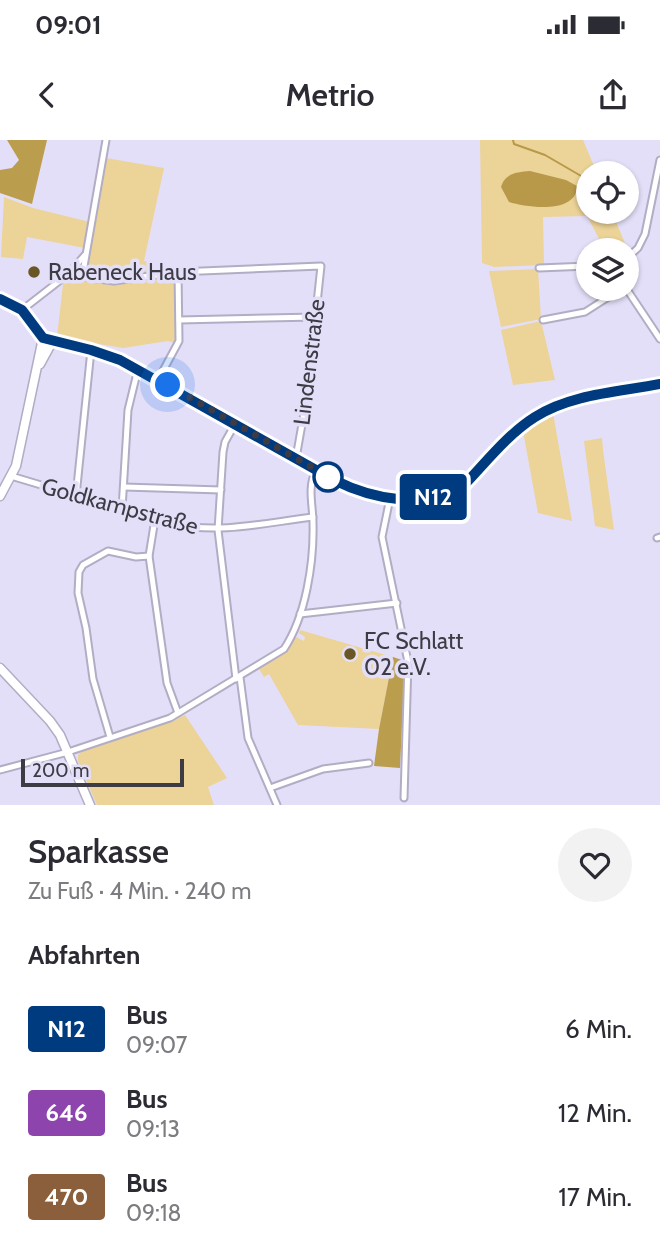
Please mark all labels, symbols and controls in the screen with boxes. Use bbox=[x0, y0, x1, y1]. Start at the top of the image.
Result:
text: 09:01 bbox=[35, 9, 102, 41]
text: Metrio bbox=[285, 75, 375, 114]
icon: back bbox=[28, 76, 66, 114]
icon: share bbox=[594, 76, 632, 114]
map controls bbox=[576, 161, 639, 301]
button: locate bbox=[576, 161, 639, 224]
button: layers bbox=[576, 238, 639, 301]
place label: Rabeneck Haus bbox=[48, 258, 197, 286]
marker: Rabeneck Haus bbox=[26, 264, 42, 280]
street label: Lindenstraße bbox=[287, 297, 331, 427]
your location bbox=[150, 367, 185, 402]
unlabelled marker bbox=[313, 462, 343, 492]
street label: Goldkampstraße bbox=[39, 472, 201, 540]
line badge: N12 bbox=[393, 474, 473, 520]
text: N12 bbox=[414, 482, 452, 511]
place label: FC Schlatt 02 e.V. bbox=[364, 627, 464, 681]
marker: FC Schlatt 02 e.V. bbox=[342, 646, 358, 662]
scale bar bbox=[21, 756, 184, 788]
text: 200 m bbox=[32, 759, 89, 782]
button: heart bbox=[558, 828, 632, 902]
text: Sparkasse bbox=[28, 831, 169, 871]
text: Zu Fuß · 4 Min. · 240 m bbox=[28, 877, 251, 905]
text: Abfahrten bbox=[28, 939, 140, 971]
text: Bus bbox=[126, 999, 167, 1031]
text: 6 Min. bbox=[565, 1013, 632, 1045]
text: N12 bbox=[47, 1014, 86, 1043]
text: 09:07 bbox=[126, 1031, 187, 1059]
text: Bus bbox=[126, 1083, 167, 1115]
text: 12 Min. bbox=[558, 1097, 632, 1129]
text: 646 bbox=[46, 1098, 87, 1127]
text: 09:13 bbox=[126, 1115, 180, 1143]
text: Bus bbox=[126, 1167, 167, 1199]
text: 17 Min. bbox=[558, 1181, 632, 1213]
text: 470 bbox=[45, 1182, 88, 1211]
text: 09:18 bbox=[126, 1199, 181, 1227]

